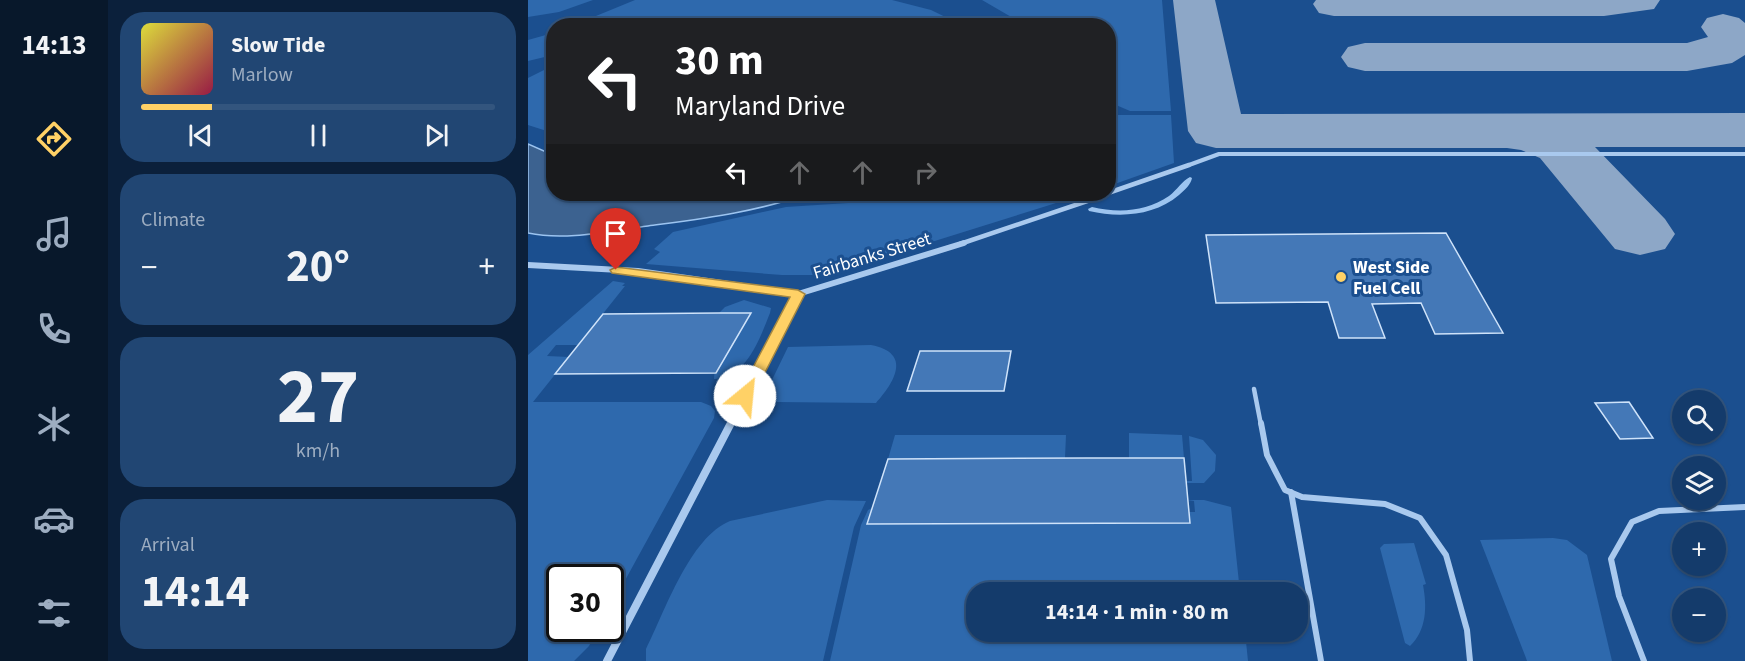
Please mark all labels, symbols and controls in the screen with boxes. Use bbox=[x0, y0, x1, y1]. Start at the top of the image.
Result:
text: 14:13 bbox=[21, 26, 87, 65]
text: Slow Tide bbox=[231, 29, 325, 61]
text: 30 m bbox=[675, 31, 764, 91]
icon: left bbox=[576, 42, 654, 120]
text: Marlow bbox=[231, 61, 293, 89]
text: Maryland Drive bbox=[675, 87, 845, 126]
icon: directions bbox=[33, 118, 75, 160]
icon: previous bbox=[184, 119, 217, 152]
icon: pause bbox=[302, 119, 335, 152]
icon: next bbox=[420, 119, 453, 152]
icon: left bbox=[720, 156, 753, 189]
icon: ahead bbox=[783, 156, 816, 189]
icon: ahead bbox=[846, 156, 879, 189]
icon: right bbox=[909, 156, 942, 189]
text: Climate bbox=[141, 206, 205, 234]
pin bbox=[590, 208, 641, 270]
icon: music bbox=[33, 213, 75, 255]
icon: arrive bbox=[599, 217, 632, 250]
street label: Fairbanks Street bbox=[810, 226, 934, 286]
text: 20° bbox=[286, 235, 350, 299]
text: − bbox=[141, 244, 157, 291]
text: + bbox=[479, 244, 495, 291]
place label: West Side Fuel Cell bbox=[1353, 255, 1430, 301]
marker: West Side Fuel Cell bbox=[1334, 270, 1348, 284]
icon: phone bbox=[33, 308, 75, 350]
text: 27 bbox=[277, 342, 359, 453]
position arrow bbox=[713, 364, 777, 428]
map controls bbox=[1672, 390, 1726, 642]
button: search bbox=[1672, 390, 1726, 444]
icon: climate bbox=[33, 403, 75, 445]
text: km/h bbox=[296, 437, 340, 465]
button: layers bbox=[1672, 456, 1726, 510]
icon: car bbox=[33, 498, 75, 540]
button: + bbox=[1672, 522, 1726, 576]
text: Arrival bbox=[141, 531, 195, 559]
text: 14:14 bbox=[141, 560, 250, 624]
speed limit sign: 30 bbox=[546, 564, 624, 642]
button: − bbox=[1672, 588, 1726, 642]
icon: filters bbox=[33, 592, 75, 634]
text: 14:14 · 1 min · 80 m bbox=[1045, 596, 1229, 628]

